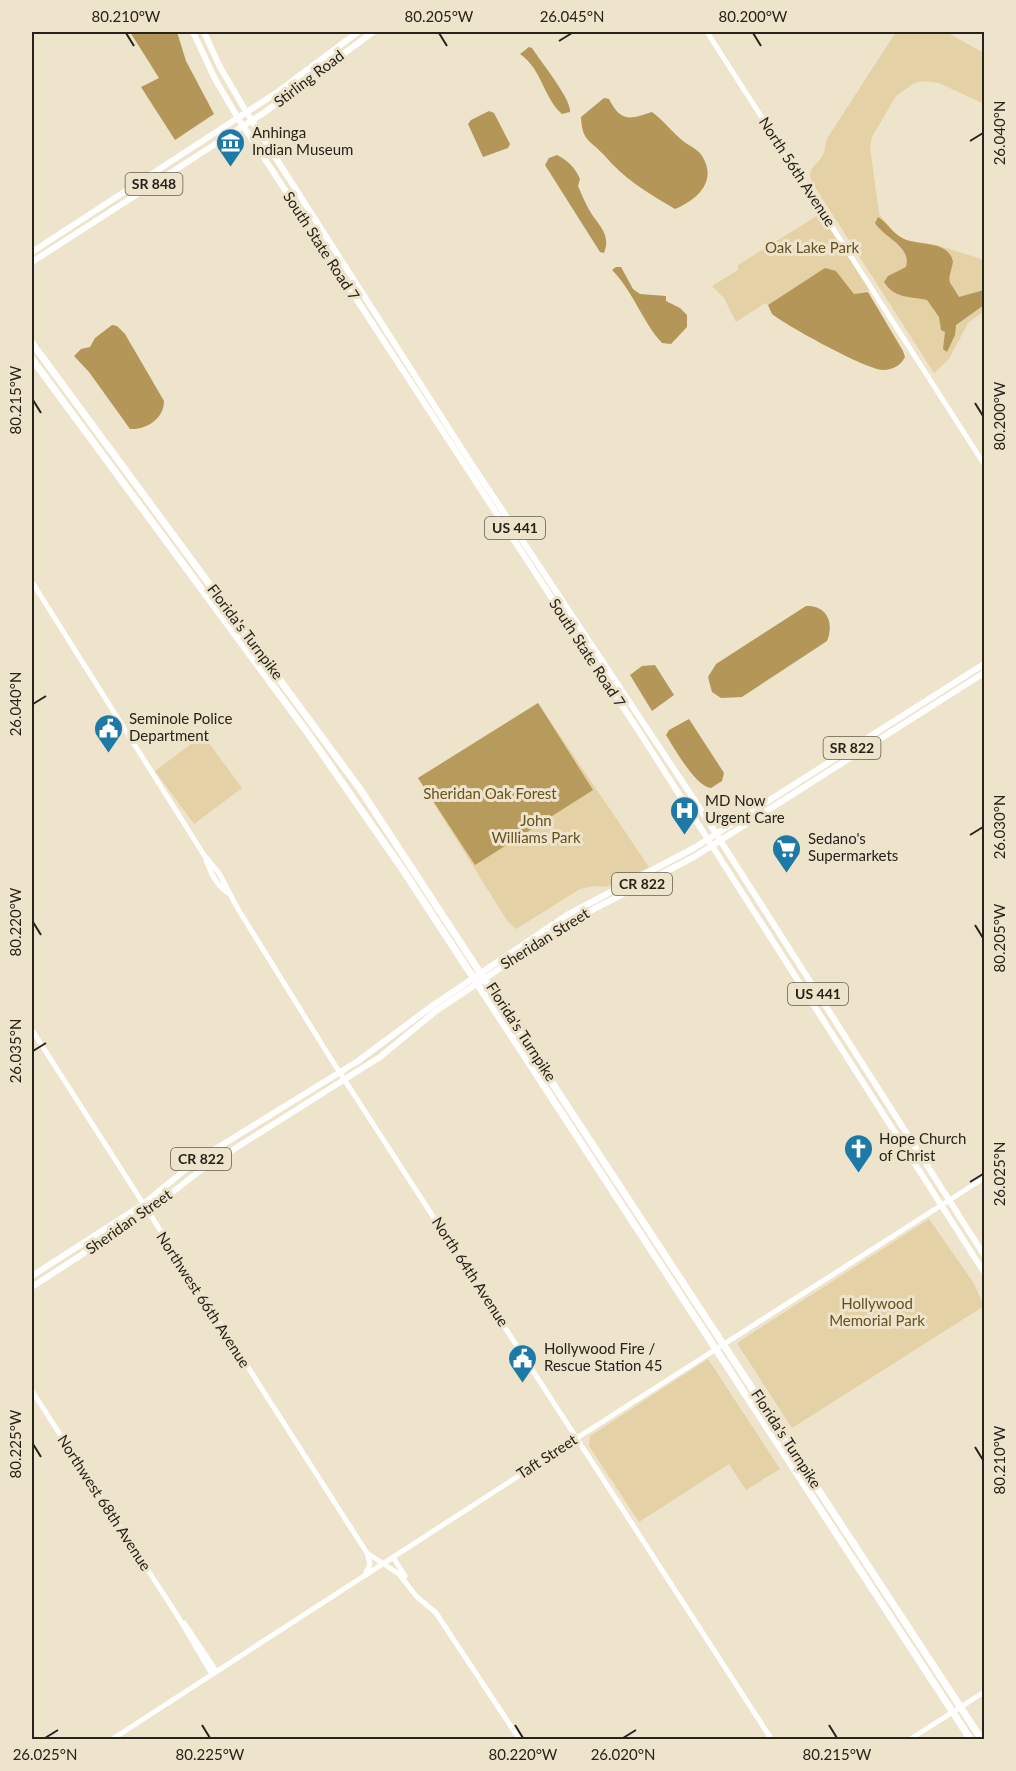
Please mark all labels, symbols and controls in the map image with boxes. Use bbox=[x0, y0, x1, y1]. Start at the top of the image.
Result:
text: 80.210°W bbox=[92, 7, 161, 25]
text: 80.205°W bbox=[405, 7, 474, 25]
text: 26.045°N bbox=[540, 7, 604, 25]
text: 80.200°W bbox=[719, 7, 788, 25]
street label: Stirling Road bbox=[270, 46, 347, 110]
text: 26.040°N bbox=[990, 101, 1008, 165]
street label: North 56th Avenue bbox=[756, 113, 840, 230]
place label: Anhinga Indian Museum bbox=[252, 123, 353, 158]
museum icon: Anhinga Indian Museum bbox=[215, 126, 247, 168]
road number: SR 848 bbox=[126, 173, 182, 195]
street label: South State Road 7 bbox=[280, 188, 364, 303]
park label: Oak Lake Park bbox=[765, 238, 859, 256]
text: 80.215°W bbox=[6, 365, 24, 434]
text: 80.200°W bbox=[990, 381, 1008, 450]
road number: US 441 bbox=[485, 517, 545, 539]
street label: Florida's Turnpike bbox=[204, 580, 288, 683]
street label: South State Road 7 bbox=[546, 595, 630, 710]
text: 26.040°N bbox=[6, 672, 24, 736]
place label: Seminole Police Department bbox=[129, 709, 232, 744]
public building icon: Seminole Police Department bbox=[92, 712, 124, 754]
road number: SR 822 bbox=[824, 737, 880, 759]
park label: Sheridan Oak Forest bbox=[423, 784, 557, 802]
place label: MD Now Urgent Care bbox=[705, 791, 785, 826]
hospital icon: MD Now Urgent Care bbox=[668, 794, 700, 836]
text: 26.030°N bbox=[990, 795, 1008, 859]
park label: John Williams Park bbox=[491, 811, 581, 846]
place label: Sedano's Supermarkets bbox=[808, 829, 898, 864]
supermarket icon: Sedano's Supermarkets bbox=[771, 832, 803, 874]
road number: CR 822 bbox=[612, 873, 672, 895]
text: 80.220°W bbox=[6, 887, 24, 956]
street label: Sheridan Street bbox=[497, 903, 593, 973]
text: 80.205°W bbox=[990, 903, 1008, 972]
street label: Florida's Turnpike bbox=[483, 979, 561, 1084]
road number: US 441 bbox=[788, 983, 848, 1005]
text: 26.035°N bbox=[6, 1019, 24, 1083]
place label: Hope Church of Christ bbox=[879, 1129, 966, 1164]
church icon: Hope Church of Christ bbox=[842, 1132, 874, 1174]
text: 26.025°N bbox=[990, 1142, 1008, 1206]
road number: CR 822 bbox=[171, 1148, 231, 1170]
street label: Sheridan Street bbox=[82, 1185, 175, 1257]
street label: North 64th Avenue bbox=[429, 1213, 513, 1330]
street label: Northwest 66th Avenue bbox=[153, 1228, 255, 1371]
park label: Hollywood Memorial Park bbox=[829, 1294, 925, 1329]
place label: Hollywood Fire / Rescue Station 45 bbox=[544, 1339, 663, 1374]
public building icon: Hollywood Fire / Rescue Station 45 bbox=[507, 1342, 539, 1384]
street label: Florida's Turnpike bbox=[748, 1386, 826, 1491]
text: 80.225°W bbox=[6, 1409, 24, 1478]
text: 80.210°W bbox=[990, 1425, 1008, 1494]
street label: Taft Street bbox=[513, 1430, 580, 1482]
street label: Northwest 68th Avenue bbox=[54, 1431, 156, 1574]
text: 26.025°N bbox=[13, 1745, 77, 1763]
text: 80.225°W bbox=[176, 1745, 245, 1763]
text: 80.220°W bbox=[489, 1745, 558, 1763]
text: 26.020°N bbox=[591, 1745, 655, 1763]
text: 80.215°W bbox=[803, 1745, 872, 1763]

